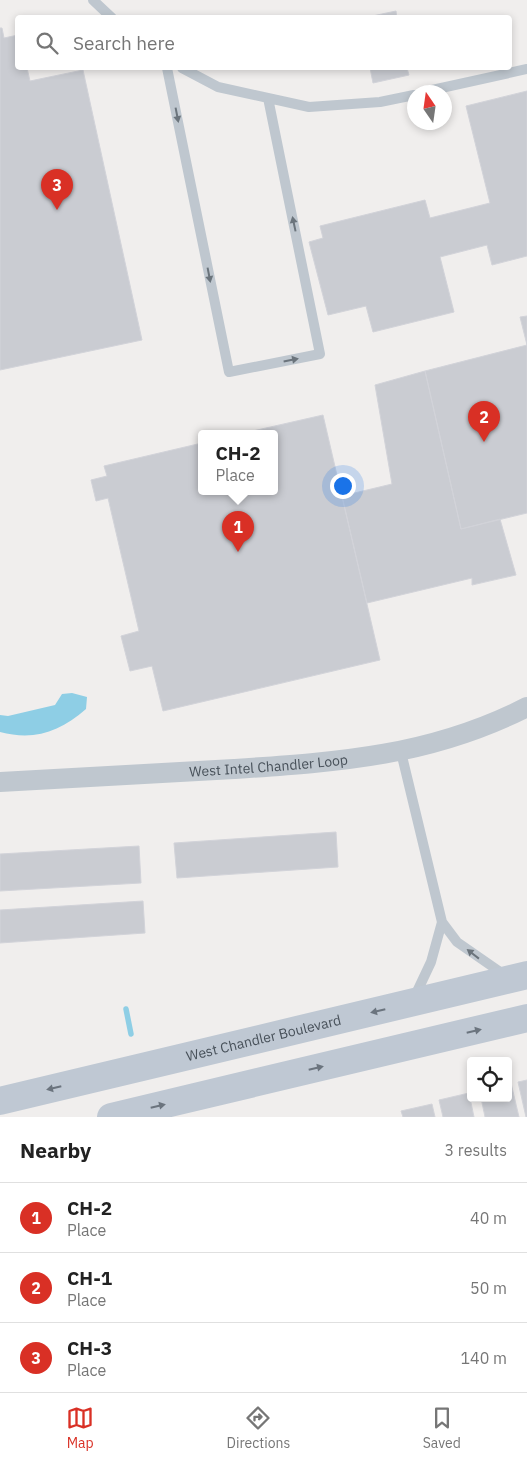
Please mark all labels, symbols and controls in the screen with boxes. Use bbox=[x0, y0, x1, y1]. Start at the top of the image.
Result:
search box bbox=[15, 15, 512, 70]
icon: search bbox=[33, 29, 61, 57]
text: Search here bbox=[73, 31, 175, 55]
north arrow bbox=[407, 85, 452, 130]
one-way arrow bbox=[173, 108, 181, 123]
pin: 3 bbox=[41, 169, 73, 210]
one-way arrow bbox=[289, 216, 297, 232]
one-way arrow bbox=[206, 267, 214, 283]
one-way arrow bbox=[283, 356, 298, 364]
pin: 2 bbox=[468, 401, 500, 442]
popup bbox=[198, 430, 278, 495]
text: CH-2 bbox=[215, 441, 261, 465]
text: Place bbox=[215, 465, 255, 485]
your location bbox=[330, 473, 356, 499]
pin: 1 bbox=[222, 511, 254, 552]
street label: West Intel Chandler Loop bbox=[189, 750, 349, 781]
one-way arrow bbox=[466, 949, 480, 959]
one-way arrow bbox=[370, 1007, 385, 1015]
street label: West Chandler Boulevard bbox=[184, 1011, 343, 1065]
one-way arrow bbox=[467, 1027, 482, 1035]
map controls bbox=[467, 1057, 512, 1102]
button: locate bbox=[467, 1057, 512, 1102]
one-way arrow bbox=[309, 1064, 324, 1072]
one-way arrow bbox=[47, 1084, 62, 1092]
one-way arrow bbox=[151, 1102, 166, 1110]
text: Nearby bbox=[20, 1136, 91, 1164]
text: 3 results bbox=[444, 1140, 507, 1160]
text: CH-2 bbox=[67, 1196, 112, 1220]
text: 1 bbox=[31, 1208, 41, 1228]
text: 40 m bbox=[470, 1208, 507, 1228]
text: Place bbox=[67, 1220, 106, 1240]
text: CH-1 bbox=[67, 1266, 112, 1290]
text: 2 bbox=[31, 1278, 41, 1298]
text: 50 m bbox=[470, 1278, 507, 1298]
text: Place bbox=[67, 1290, 106, 1310]
text: CH-3 bbox=[67, 1336, 112, 1360]
text: 3 bbox=[31, 1348, 41, 1368]
text: 140 m bbox=[460, 1348, 507, 1368]
text: Place bbox=[67, 1360, 106, 1380]
tab: Map bbox=[66, 1404, 94, 1452]
tab: Directions bbox=[227, 1404, 290, 1452]
tab: Saved bbox=[423, 1404, 461, 1452]

